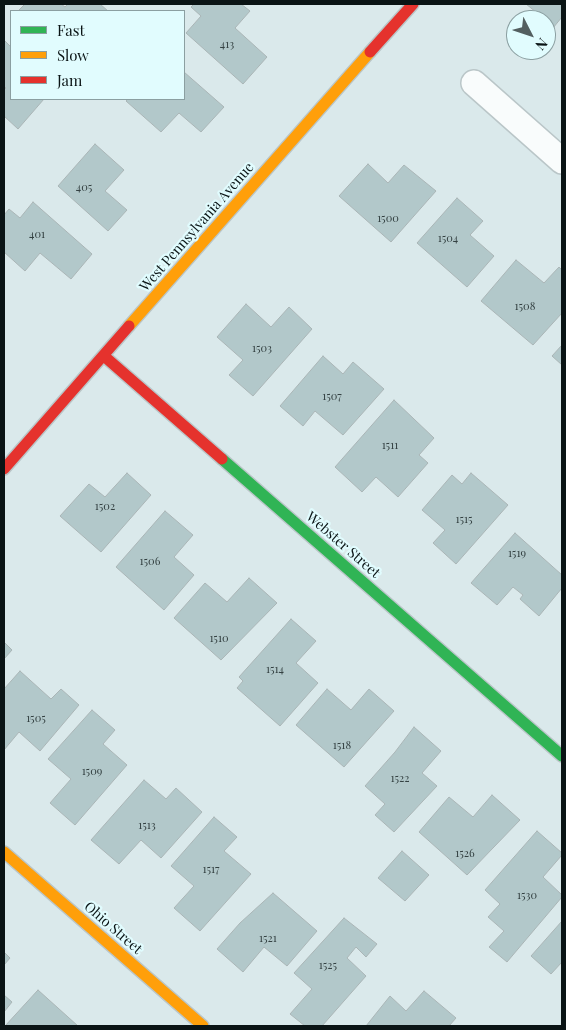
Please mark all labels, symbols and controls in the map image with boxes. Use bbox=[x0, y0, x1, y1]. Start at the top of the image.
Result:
legend bbox=[10, 10, 185, 100]
north arrow bbox=[506, 10, 556, 60]
text: Fast bbox=[57, 20, 85, 40]
text: N bbox=[531, 34, 552, 55]
house number: 413 bbox=[220, 38, 234, 52]
text: Slow bbox=[57, 45, 89, 65]
text: Jam bbox=[57, 70, 82, 90]
street label: West Pennsylvania Avenue bbox=[136, 159, 258, 295]
house number: 405 bbox=[76, 181, 92, 195]
house number: 1500 bbox=[377, 212, 399, 226]
house number: 401 bbox=[29, 228, 45, 242]
house number: 1504 bbox=[438, 232, 458, 246]
house number: 1508 bbox=[515, 300, 535, 314]
house number: 1503 bbox=[252, 342, 272, 356]
house number: 1507 bbox=[322, 390, 342, 404]
house number: 1511 bbox=[382, 439, 398, 453]
house number: 1502 bbox=[95, 500, 115, 514]
street label: Webster Street bbox=[303, 508, 383, 582]
house number: 1515 bbox=[455, 513, 473, 527]
house number: 1519 bbox=[508, 547, 526, 561]
house number: 1506 bbox=[140, 555, 160, 569]
house number: 1510 bbox=[209, 632, 229, 646]
house number: 1514 bbox=[266, 663, 284, 677]
house number: 1505 bbox=[26, 712, 46, 726]
house number: 1518 bbox=[333, 739, 351, 753]
house number: 1509 bbox=[82, 765, 102, 779]
house number: 1522 bbox=[390, 772, 410, 786]
house number: 1513 bbox=[138, 819, 156, 833]
house number: 1526 bbox=[455, 847, 475, 861]
house number: 1517 bbox=[202, 863, 220, 877]
house number: 1530 bbox=[517, 889, 537, 903]
street label: Ohio Street bbox=[81, 898, 145, 958]
house number: 1521 bbox=[259, 932, 277, 946]
house number: 1525 bbox=[319, 959, 337, 973]

